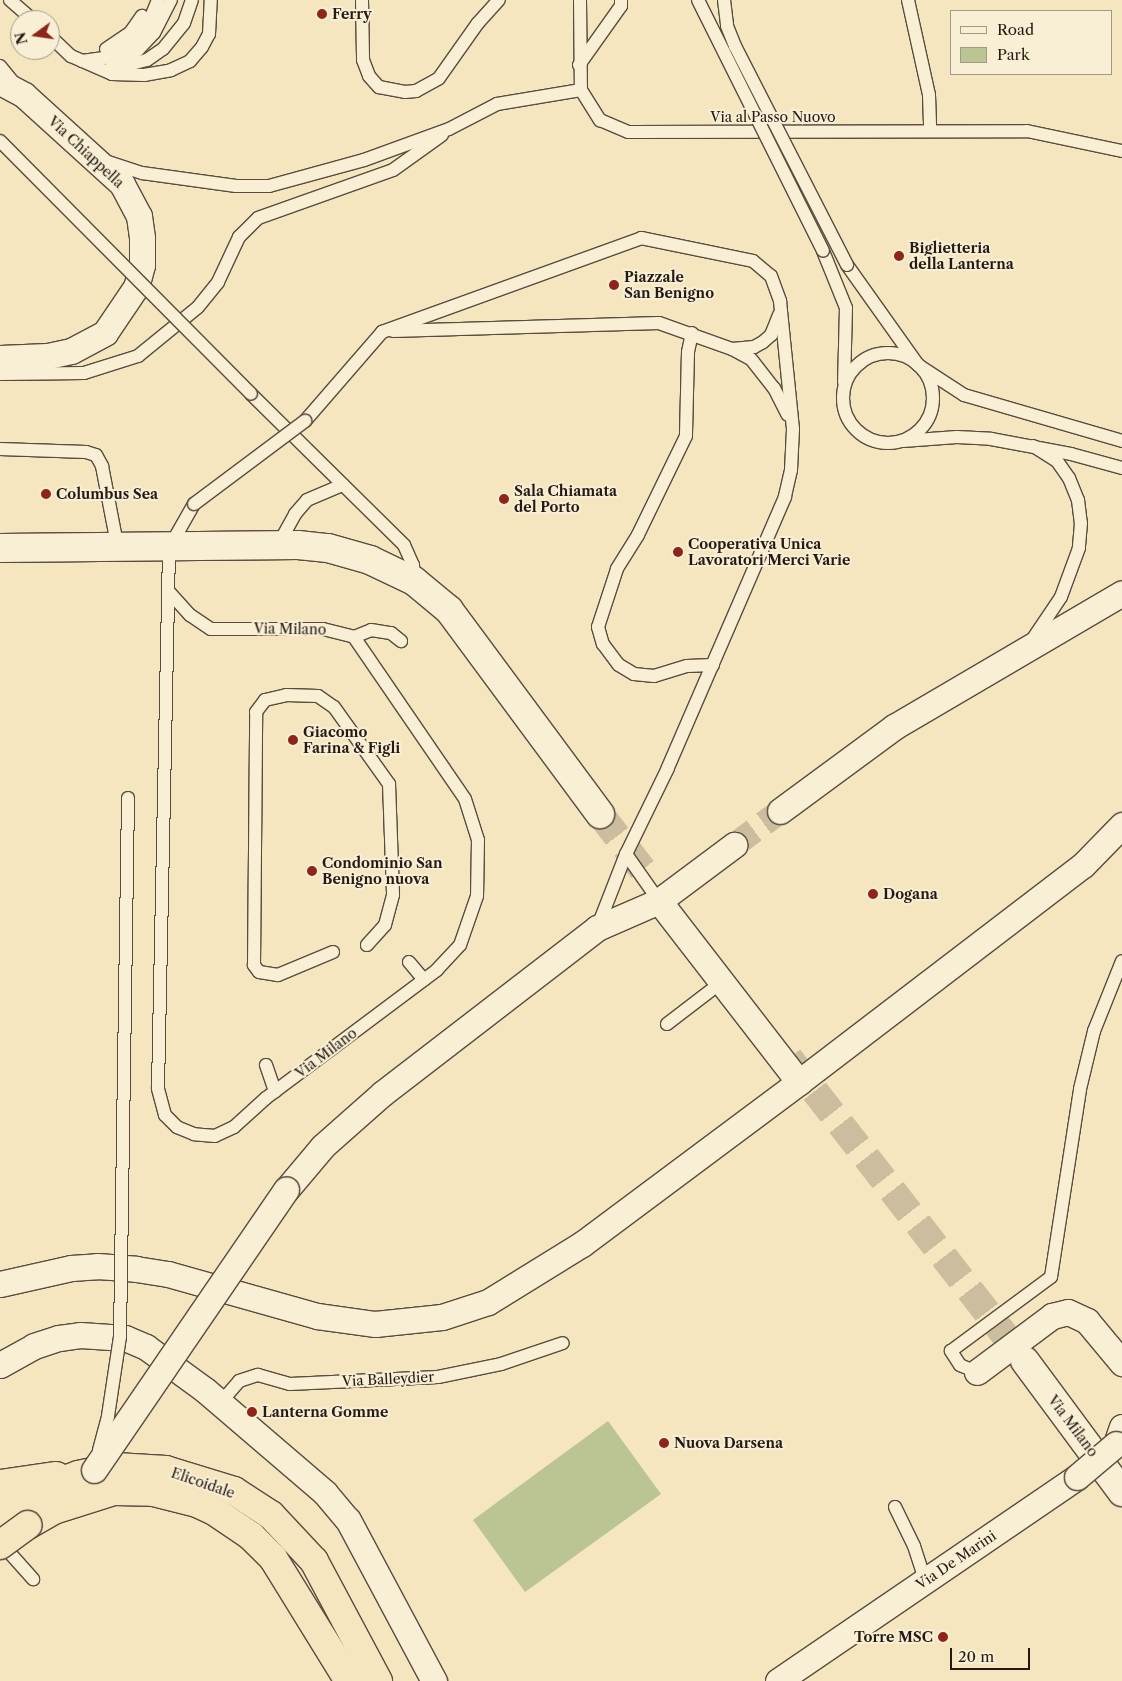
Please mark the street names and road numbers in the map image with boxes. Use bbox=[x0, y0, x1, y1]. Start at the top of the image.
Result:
street label: Via al Passo Nuovo bbox=[710, 109, 836, 125]
street label: Via Chiappella bbox=[45, 113, 127, 191]
street label: Via Milano bbox=[253, 620, 327, 638]
street label: Via Milano bbox=[292, 1024, 360, 1082]
street label: Via Balleydier bbox=[341, 1368, 435, 1390]
street label: Via Milano bbox=[1044, 1392, 1102, 1460]
street label: Elicoidale bbox=[169, 1464, 237, 1502]
street label: Via De Marini bbox=[913, 1527, 999, 1593]

